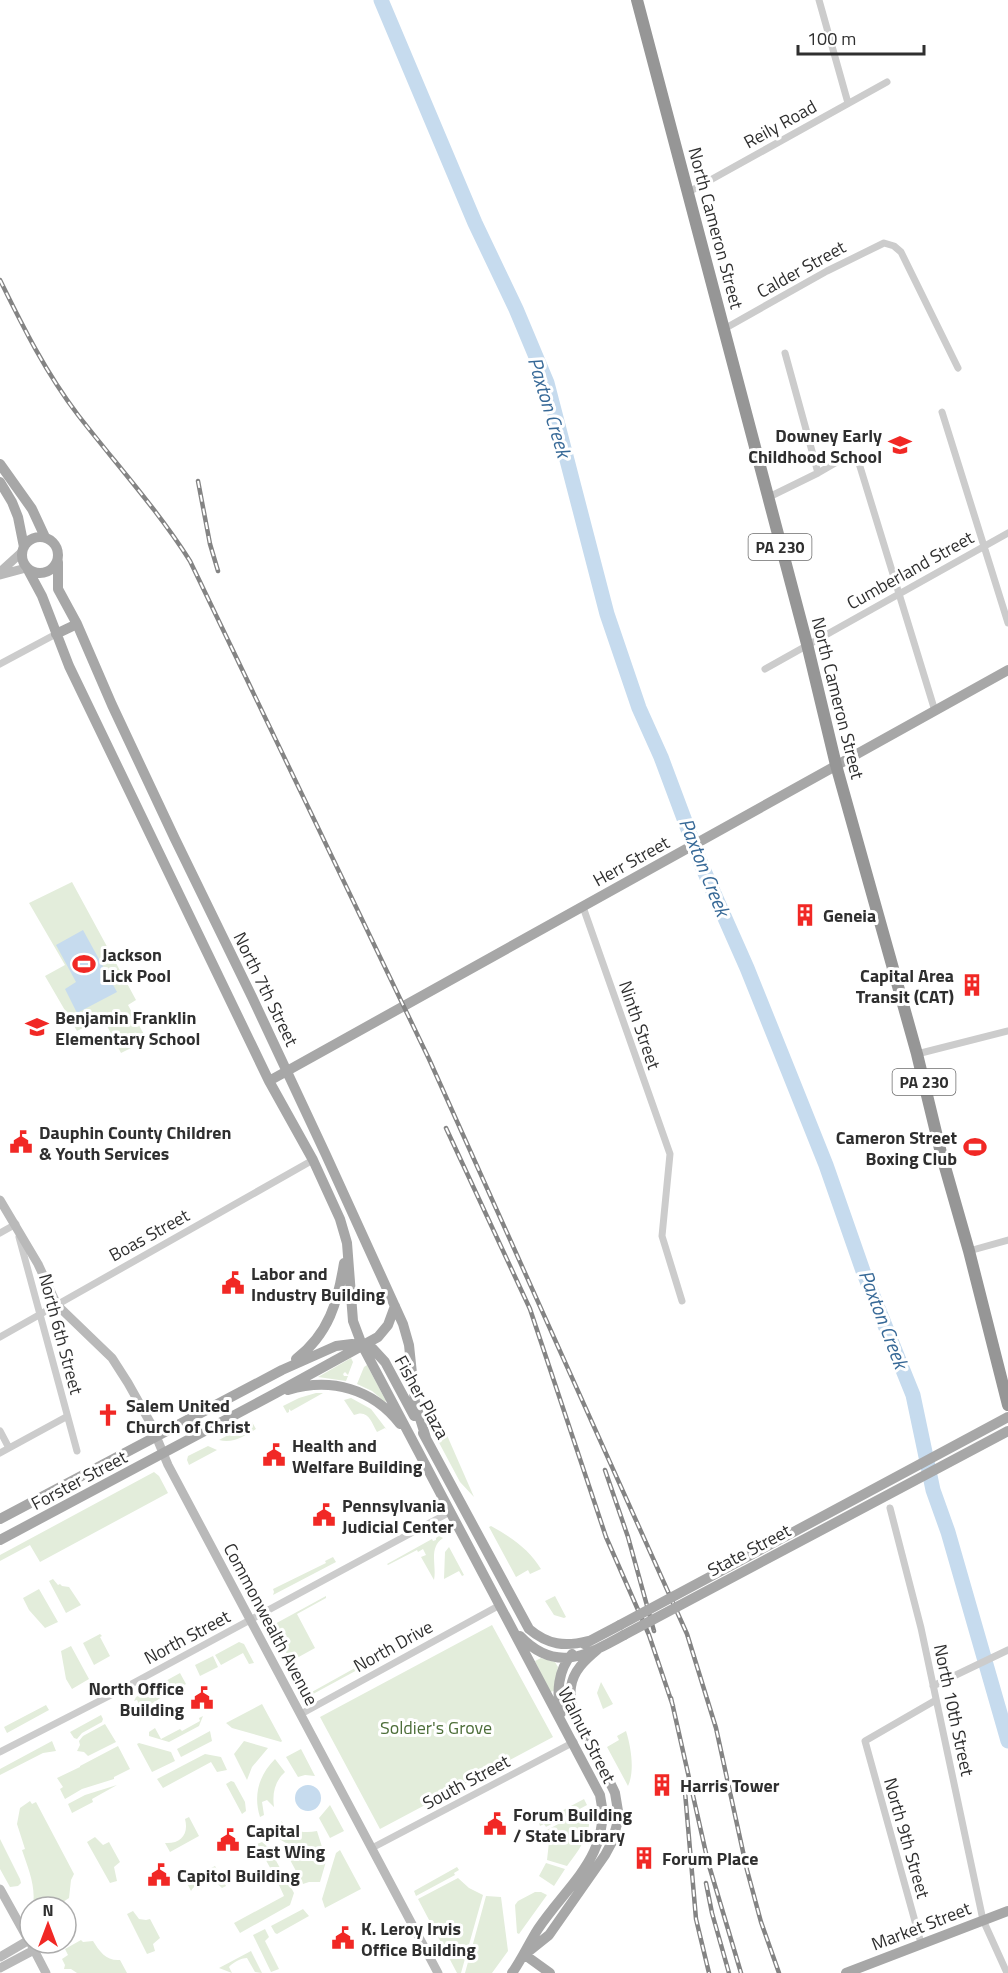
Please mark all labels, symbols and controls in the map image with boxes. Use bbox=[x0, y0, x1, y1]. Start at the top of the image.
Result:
scale bar bbox=[798, 18, 924, 56]
text: 100 m bbox=[807, 25, 856, 52]
street label: Reily Road bbox=[739, 93, 821, 155]
street label: North Cameron Street bbox=[681, 144, 751, 312]
street label: Calder Street bbox=[752, 233, 851, 305]
water label: Paxton Creek bbox=[520, 353, 581, 463]
place label: Downey Early Childhood School bbox=[748, 422, 882, 470]
school or university icon: Downey Early Childhood School bbox=[887, 432, 913, 458]
street label: Cumberland Street bbox=[841, 524, 979, 616]
road number: PA 230 bbox=[748, 534, 812, 560]
street label: North Cameron Street bbox=[805, 614, 871, 783]
water label: Paxton Creek bbox=[671, 813, 740, 923]
street label: Herr Street bbox=[588, 829, 675, 893]
building icon: Geneia bbox=[792, 902, 818, 928]
place label: Geneia bbox=[823, 902, 876, 929]
street label: North 7th Street bbox=[227, 927, 306, 1051]
place label: Jackson Lick Pool bbox=[102, 941, 171, 989]
sports icon: Jackson Lick Pool bbox=[71, 951, 97, 977]
place label: Capital Area Transit (CAT) bbox=[856, 962, 954, 1010]
building icon: Capital Area Transit (CAT) bbox=[959, 972, 985, 998]
street label: Ninth Street bbox=[612, 977, 668, 1074]
place label: Benjamin Franklin Elementary School bbox=[55, 1004, 200, 1052]
school or university icon: Benjamin Franklin Elementary School bbox=[24, 1014, 50, 1040]
road number: PA 230 bbox=[892, 1069, 956, 1095]
place label: Dauphin County Children & Youth Services bbox=[39, 1119, 232, 1167]
place label: Cameron Street Boxing Club bbox=[836, 1124, 957, 1172]
public building icon: Dauphin County Children & Youth Services bbox=[8, 1129, 34, 1155]
sports icon: Cameron Street Boxing Club bbox=[962, 1134, 988, 1160]
street label: Boas Street bbox=[104, 1201, 195, 1268]
place label: Labor and Industry Building bbox=[251, 1260, 386, 1308]
water label: Paxton Creek bbox=[851, 1265, 918, 1375]
public building icon: Labor and Industry Building bbox=[220, 1270, 246, 1296]
street label: North 6th Street bbox=[32, 1271, 90, 1398]
street label: Fisher Plaza bbox=[388, 1350, 456, 1444]
place label: Salem United Church of Christ bbox=[126, 1392, 251, 1440]
church icon: Salem United Church of Christ bbox=[95, 1402, 121, 1428]
place label: Health and Welfare Building bbox=[292, 1432, 423, 1480]
public building icon: Health and Welfare Building bbox=[261, 1442, 287, 1468]
street label: Forster Street bbox=[26, 1443, 132, 1517]
place label: Pennsylvania Judicial Center bbox=[342, 1492, 454, 1540]
public building icon: Pennsylvania Judicial Center bbox=[311, 1502, 337, 1528]
street label: State Street bbox=[703, 1516, 796, 1583]
street label: Commonwealth Avenue bbox=[217, 1538, 325, 1710]
street label: North Street bbox=[139, 1603, 236, 1671]
street label: North Drive bbox=[348, 1613, 438, 1679]
street label: North 10th Street bbox=[927, 1642, 981, 1779]
place label: North Office Building bbox=[89, 1675, 184, 1723]
street label: Walnut Street bbox=[551, 1682, 623, 1788]
public building icon: North Office Building bbox=[189, 1685, 215, 1711]
park label: Soldier's Grove bbox=[380, 1714, 492, 1741]
street label: South Street bbox=[418, 1747, 515, 1816]
building icon: Harris Tower bbox=[649, 1772, 675, 1798]
place label: Harris Tower bbox=[680, 1772, 780, 1799]
street label: North 9th Street bbox=[877, 1775, 937, 1902]
place label: Forum Building / State Library bbox=[513, 1801, 632, 1849]
public building icon: Forum Building / State Library bbox=[482, 1811, 508, 1837]
place label: Capital East Wing bbox=[246, 1817, 326, 1865]
public building icon: Capital East Wing bbox=[215, 1827, 241, 1853]
building icon: Forum Place bbox=[631, 1845, 657, 1871]
place label: Forum Place bbox=[662, 1845, 758, 1872]
public building icon: Capitol Building bbox=[146, 1862, 172, 1888]
place label: Capitol Building bbox=[177, 1862, 300, 1889]
street label: Market Street bbox=[867, 1894, 975, 1957]
north arrow bbox=[18, 1895, 78, 1955]
text: N bbox=[42, 1898, 54, 1922]
place label: K. Leroy Irvis Office Building bbox=[361, 1915, 476, 1963]
public building icon: K. Leroy Irvis Office Building bbox=[330, 1925, 356, 1951]

